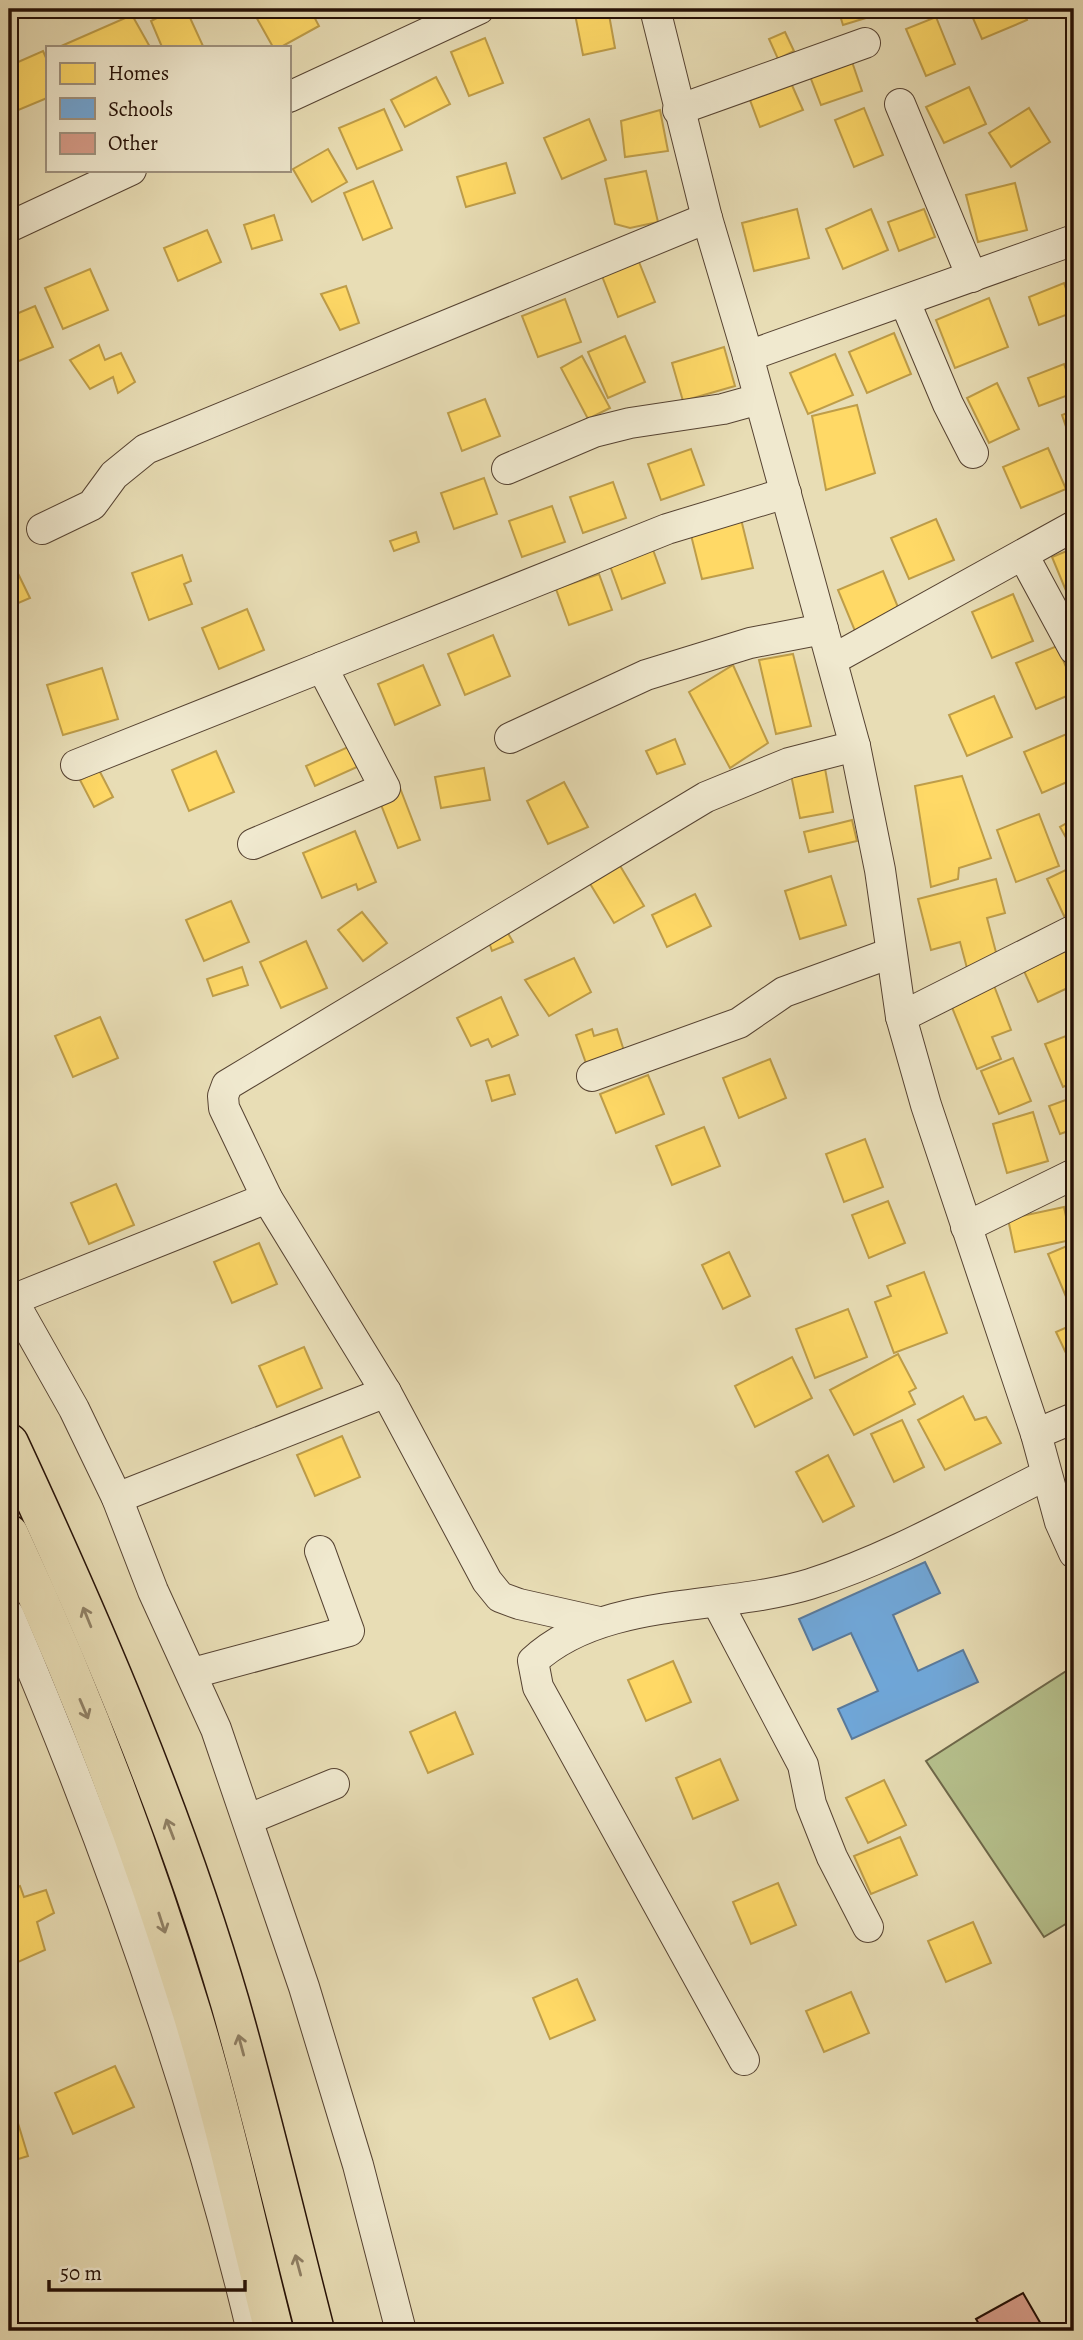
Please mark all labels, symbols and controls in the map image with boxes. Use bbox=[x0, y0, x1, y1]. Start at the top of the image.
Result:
legend bbox=[46, 46, 290, 172]
text: Homes bbox=[108, 59, 169, 87]
text: Schools bbox=[108, 95, 173, 123]
text: Other bbox=[108, 129, 158, 157]
one-way arrow bbox=[80, 1607, 93, 1628]
one-way arrow bbox=[78, 1698, 91, 1720]
one-way arrow bbox=[163, 1818, 176, 1840]
one-way arrow bbox=[157, 1912, 169, 1934]
one-way arrow bbox=[234, 2034, 247, 2057]
scale bar bbox=[49, 2249, 245, 2293]
one-way arrow bbox=[291, 2254, 304, 2277]
text: 50 m bbox=[60, 2259, 102, 2287]

